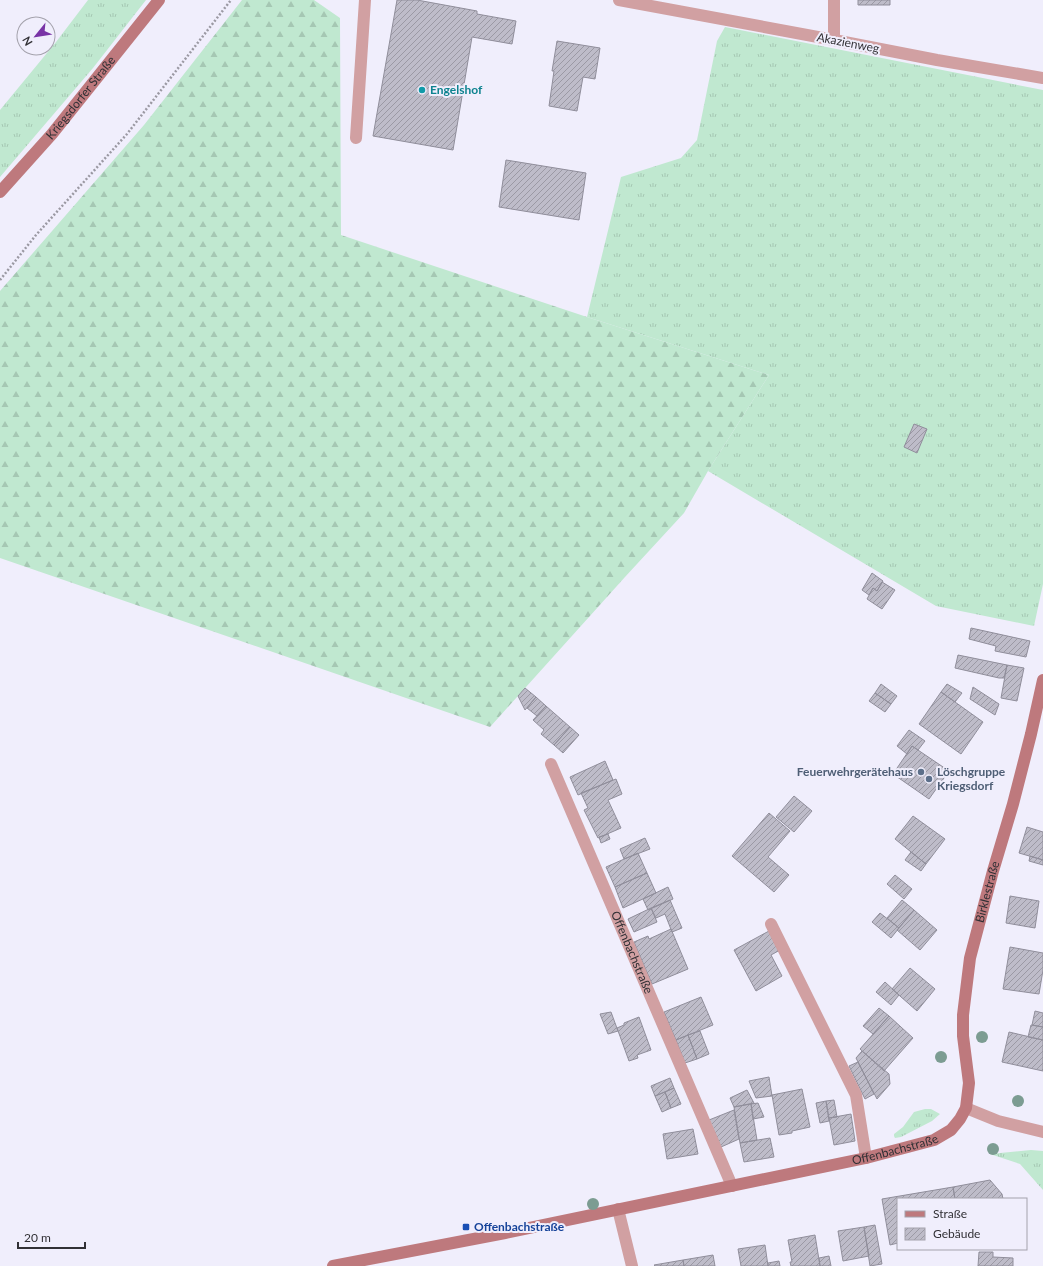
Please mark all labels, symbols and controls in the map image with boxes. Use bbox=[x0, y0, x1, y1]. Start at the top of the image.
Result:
north arrow bbox=[16, 16, 56, 56]
street label: Akazienweg bbox=[816, 29, 881, 56]
text: N bbox=[19, 34, 35, 48]
street label: Kriegsdorfer Straße bbox=[43, 53, 118, 143]
place label: Engelshof bbox=[430, 82, 483, 97]
marker: Engelshof bbox=[417, 85, 427, 95]
place label: Feuerwehrgerätehaus bbox=[797, 764, 913, 779]
place label: Löschgruppe Kriegsdorf bbox=[937, 764, 1006, 793]
marker: Feuerwehrgerätehaus bbox=[916, 767, 926, 777]
marker: Löschgruppe Kriegsdorf bbox=[924, 774, 934, 784]
street label: Birklestraße bbox=[972, 859, 1003, 924]
street label: Offenbachstraße bbox=[608, 909, 657, 996]
street label: Offenbachstraße bbox=[851, 1131, 941, 1168]
legend bbox=[897, 1198, 1027, 1250]
text: Straße bbox=[933, 1206, 967, 1221]
place label: Offenbachstraße bbox=[474, 1219, 565, 1234]
marker: Offenbachstraße bbox=[461, 1222, 471, 1232]
scale bar bbox=[18, 1224, 85, 1250]
text: Gebäude bbox=[933, 1226, 980, 1241]
text: 20 m bbox=[24, 1230, 51, 1245]

